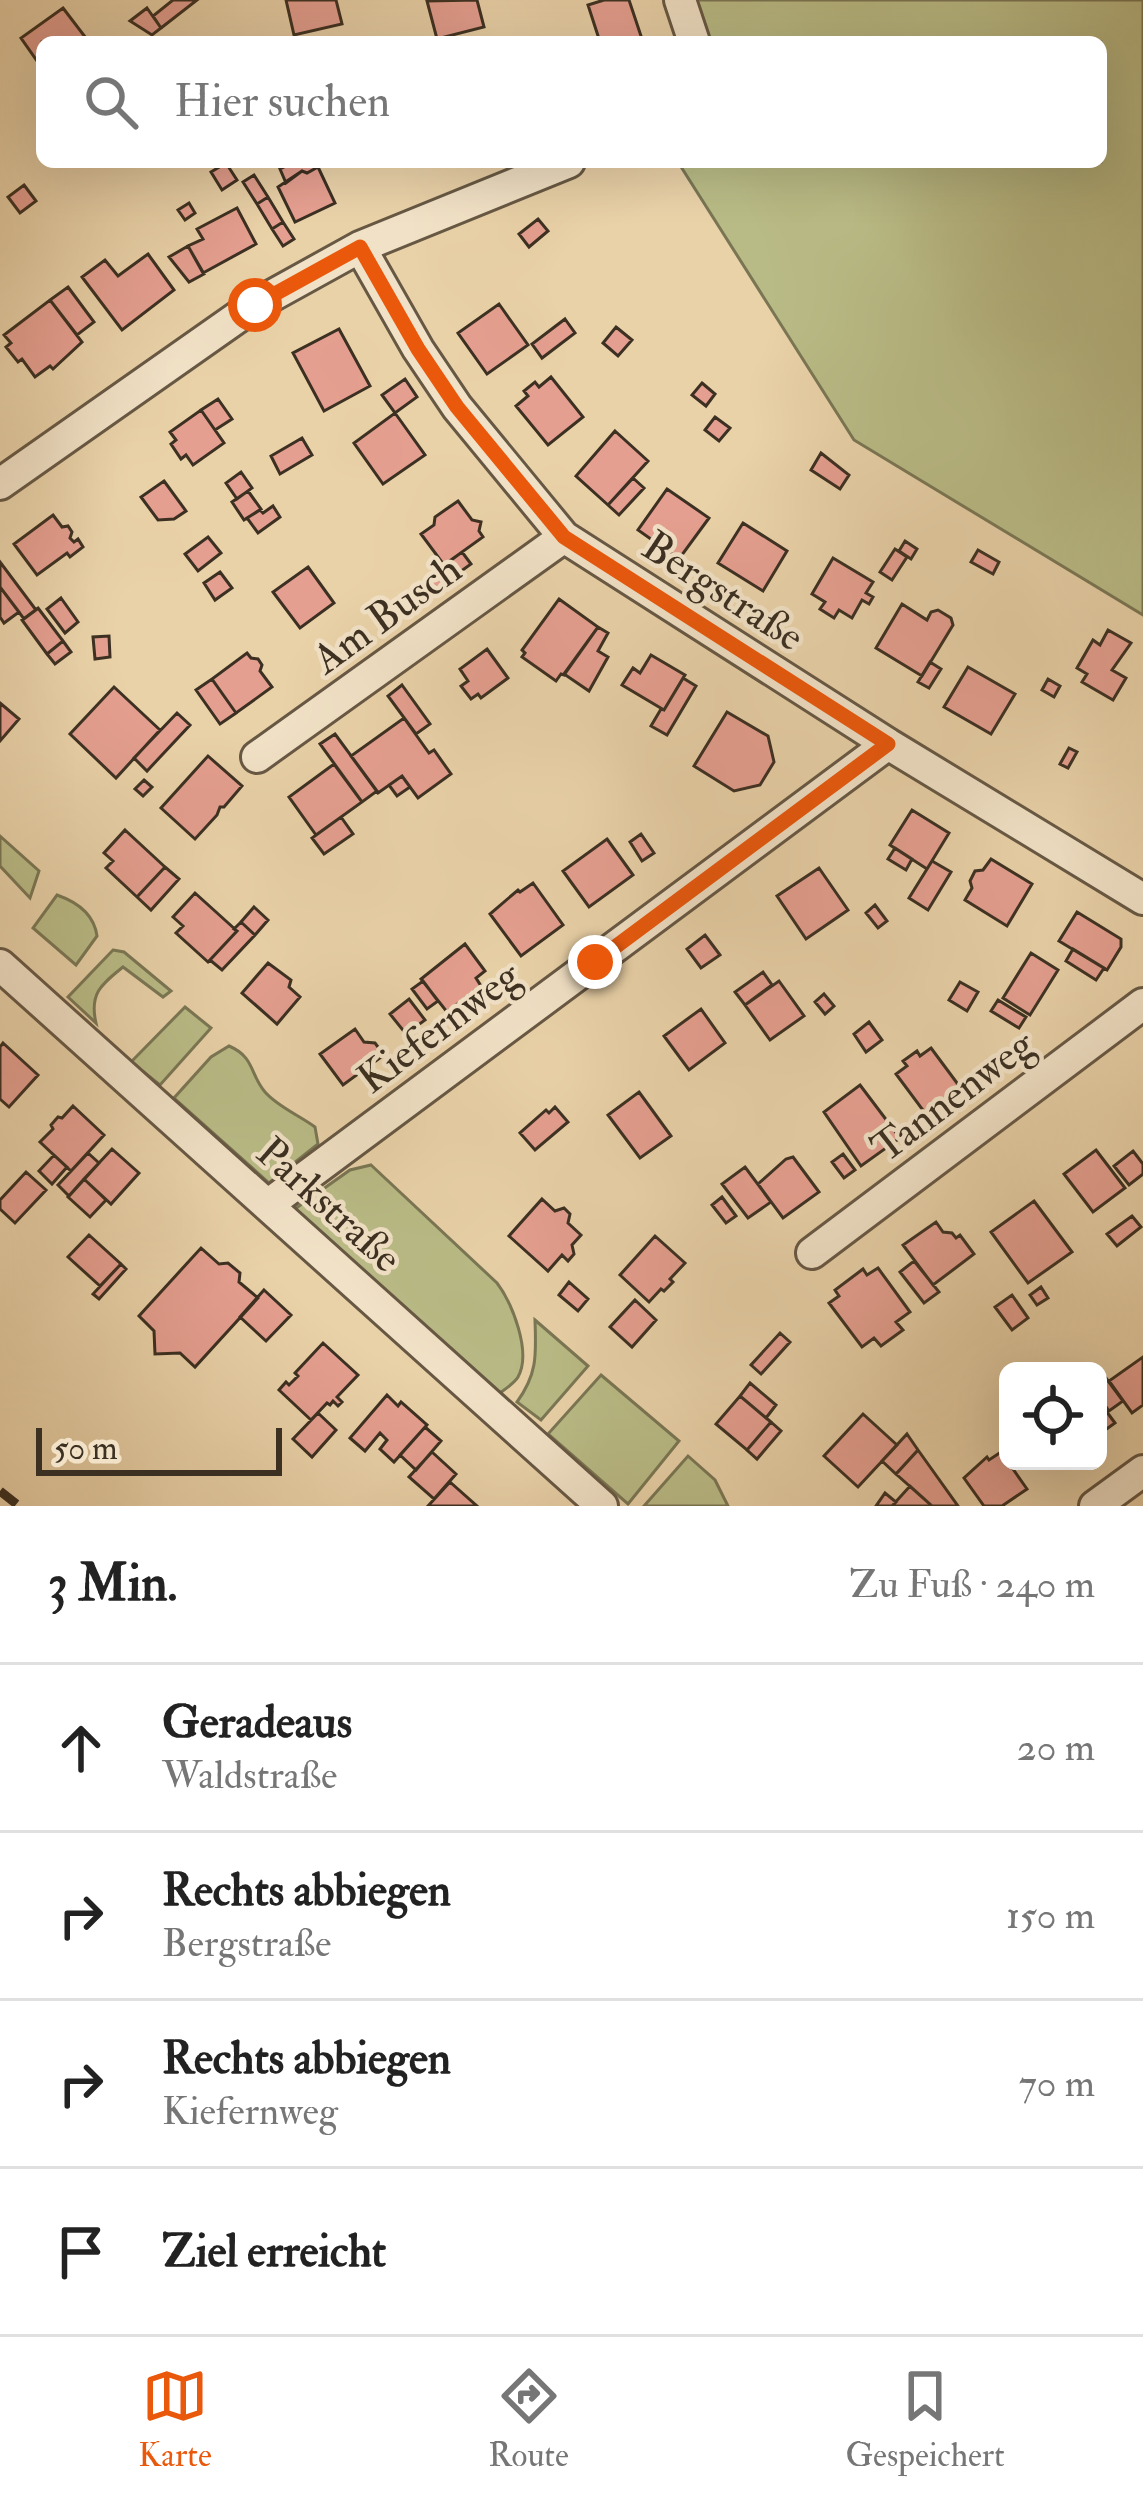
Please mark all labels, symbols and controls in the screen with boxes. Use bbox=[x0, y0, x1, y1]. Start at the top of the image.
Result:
search box bbox=[36, 36, 1107, 168]
icon: search bbox=[78, 69, 144, 135]
text: Hier suchen bbox=[174, 74, 390, 130]
route start bbox=[228, 278, 282, 332]
street label: Bergstraße bbox=[632, 520, 814, 663]
street label: Am Busch bbox=[302, 543, 472, 686]
route end bbox=[568, 935, 622, 989]
street label: Kiefernweg bbox=[348, 949, 532, 1105]
street label: Tannenweg bbox=[862, 1018, 1046, 1174]
street label: Parkstraße bbox=[245, 1127, 412, 1284]
map controls bbox=[999, 1362, 1107, 1470]
button: locate bbox=[999, 1362, 1107, 1470]
scale bar bbox=[36, 1422, 282, 1475]
text: 50 m bbox=[54, 1428, 118, 1469]
text: 3 Min. bbox=[48, 1552, 177, 1616]
text: Zu Fuß · 240 m bbox=[849, 1560, 1095, 1609]
text: Geradeaus bbox=[162, 1695, 352, 1751]
icon: ahead bbox=[48, 1715, 114, 1781]
text: 20 m bbox=[1017, 1723, 1095, 1772]
text: Waldstraße bbox=[162, 1751, 337, 1800]
text: Rechts abbiegen bbox=[162, 1863, 451, 1919]
icon: right bbox=[48, 1883, 114, 1949]
text: 150 m bbox=[1006, 1891, 1095, 1940]
text: Bergstraße bbox=[162, 1919, 331, 1968]
text: Rechts abbiegen bbox=[162, 2031, 451, 2087]
icon: right bbox=[48, 2051, 114, 2117]
text: 70 m bbox=[1019, 2059, 1095, 2108]
text: Kiefernweg bbox=[162, 2087, 338, 2136]
icon: arrive bbox=[48, 2219, 114, 2285]
text: Ziel erreicht bbox=[162, 2224, 386, 2280]
tab: Karte bbox=[138, 2363, 212, 2476]
tab: Route bbox=[488, 2363, 569, 2476]
tab: Gespeichert bbox=[845, 2363, 1005, 2476]

